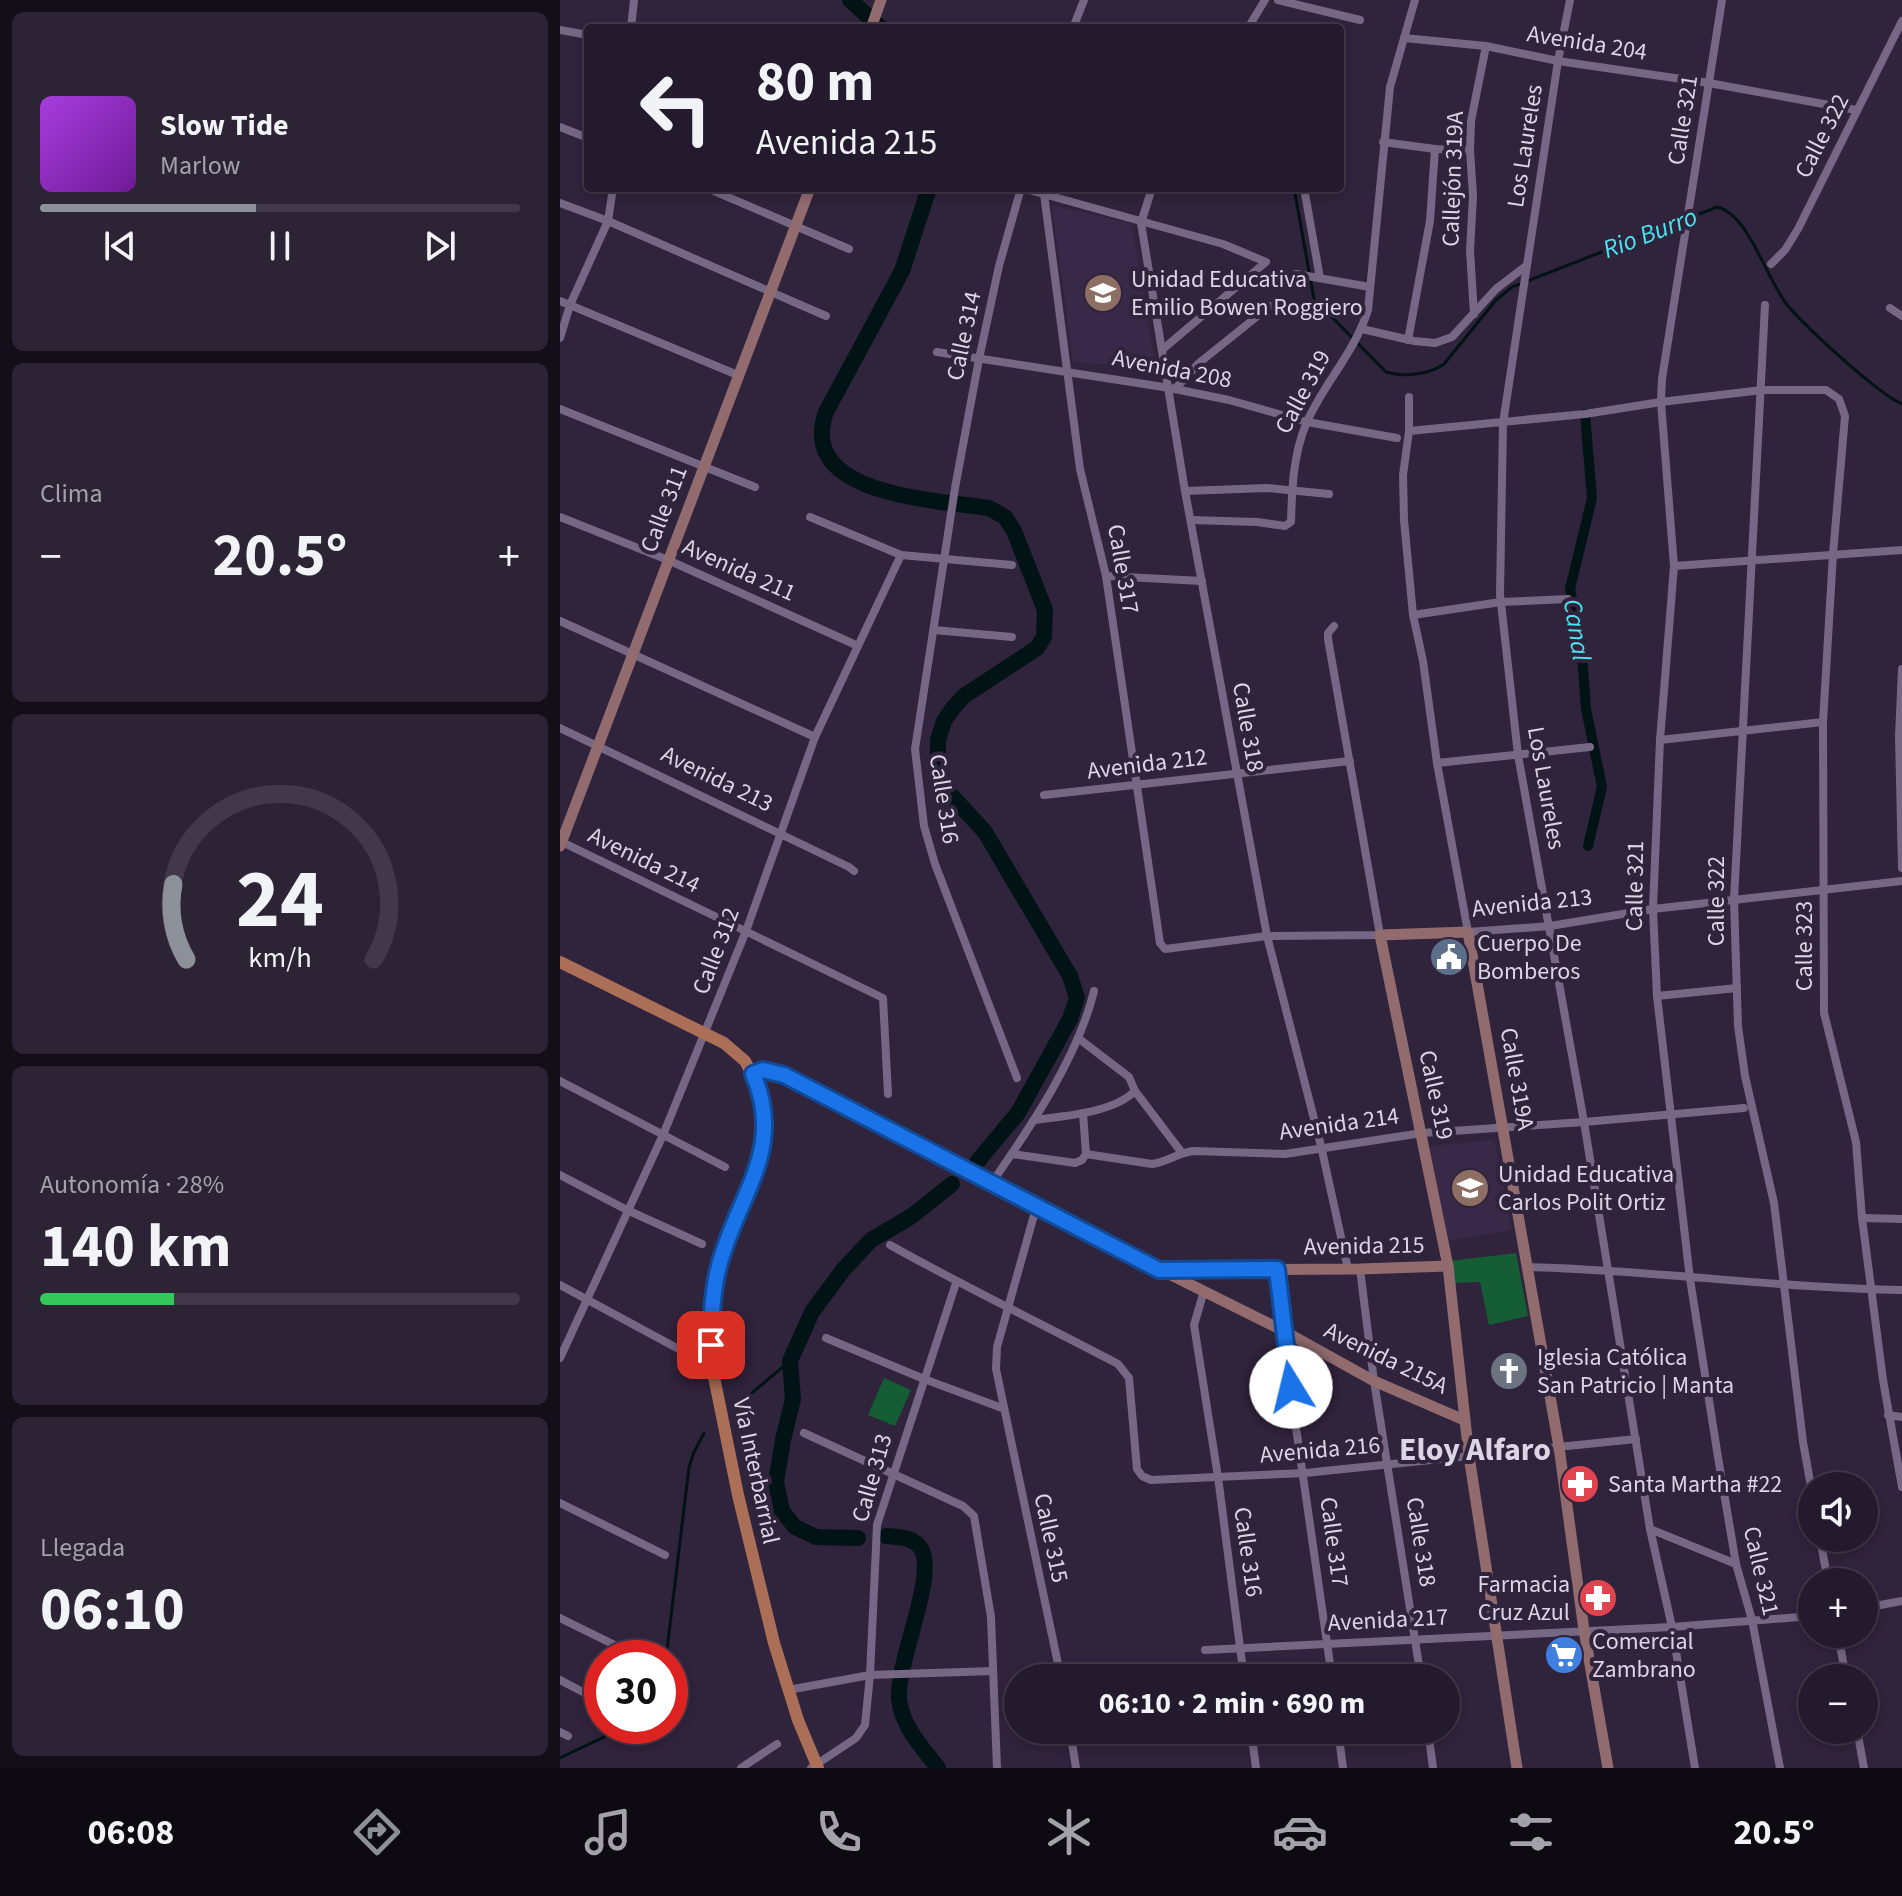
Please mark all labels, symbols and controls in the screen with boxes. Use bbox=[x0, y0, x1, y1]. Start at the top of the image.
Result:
street label: Avenida 204 bbox=[1525, 16, 1650, 70]
text: 80 m bbox=[756, 43, 874, 122]
icon: left bbox=[624, 56, 728, 160]
street label: Calle 321 bbox=[1659, 73, 1707, 167]
street label: Los Laureles bbox=[1498, 82, 1552, 210]
street label: Calle 322 bbox=[1786, 88, 1858, 184]
text: Slow Tide bbox=[160, 104, 289, 147]
street label: Callejón 319A bbox=[1433, 111, 1473, 247]
text: Avenida 215 bbox=[756, 117, 937, 168]
text: Marlow bbox=[160, 147, 240, 184]
water label: Rio Burro bbox=[1597, 198, 1703, 268]
icon: previous bbox=[98, 224, 142, 268]
icon: pause bbox=[258, 224, 302, 268]
icon: next bbox=[418, 224, 462, 268]
place label: Unidad Educativa Emilio Bowen Roggiero bbox=[1131, 262, 1363, 325]
school or university icon: Unidad Educativa Emilio Bowen Roggiero bbox=[1082, 272, 1124, 314]
street label: Calle 314 bbox=[937, 288, 991, 384]
street label: Avenida 208 bbox=[1109, 340, 1235, 398]
street label: Calle 319 bbox=[1266, 344, 1340, 440]
street label: Calle 311 bbox=[631, 460, 697, 558]
text: Clima bbox=[40, 475, 103, 512]
text: 20.5° bbox=[213, 514, 347, 599]
street label: Calle 317 bbox=[1098, 521, 1148, 617]
text: − bbox=[40, 526, 62, 589]
text: + bbox=[498, 526, 520, 589]
street label: Avenida 211 bbox=[677, 529, 801, 611]
water label: Canal bbox=[1554, 596, 1600, 664]
street label: Calle 318 bbox=[1223, 679, 1273, 775]
street label: Los Laureles bbox=[1518, 724, 1574, 852]
street label: Avenida 213 bbox=[655, 737, 779, 821]
street label: Avenida 212 bbox=[1085, 739, 1209, 789]
street label: Calle 316 bbox=[920, 752, 968, 846]
street label: Avenida 214 bbox=[582, 818, 706, 902]
street label: Calle 321 bbox=[1617, 840, 1653, 932]
text: 24 bbox=[236, 841, 324, 959]
street label: Calle 322 bbox=[1699, 856, 1734, 946]
street label: Avenida 213 bbox=[1470, 879, 1594, 927]
street label: Calle 323 bbox=[1787, 901, 1822, 991]
street label: Calle 312 bbox=[683, 902, 749, 1000]
place label: Cuerpo De Bomberos bbox=[1477, 926, 1582, 989]
public building icon: Cuerpo De Bomberos bbox=[1428, 936, 1470, 978]
text: km/h bbox=[248, 938, 312, 978]
street label: Calle 319A bbox=[1491, 1025, 1543, 1133]
street label: Calle 319 bbox=[1409, 1047, 1463, 1143]
street label: Avenida 214 bbox=[1277, 1098, 1401, 1150]
place label: Unidad Educativa Carlos Polit Ortiz bbox=[1498, 1157, 1674, 1220]
text: Autonomía · 28% bbox=[40, 1166, 224, 1203]
school or university icon: Unidad Educativa Carlos Polit Ortiz bbox=[1449, 1167, 1491, 1209]
text: 140 km bbox=[40, 1205, 231, 1290]
street label: Avenida 215 bbox=[1303, 1227, 1425, 1265]
pin bbox=[677, 1311, 745, 1379]
street label: Avenida 215A bbox=[1318, 1313, 1454, 1403]
icon: arrive bbox=[689, 1323, 733, 1367]
place label: Iglesia Católica San Patricio | Manta bbox=[1537, 1340, 1734, 1403]
position arrow bbox=[1249, 1345, 1333, 1429]
church icon: Iglesia Católica San Patricio | Manta bbox=[1488, 1350, 1530, 1392]
street label: Vía Interbarrial bbox=[723, 1395, 789, 1547]
street label: Avenida 216 bbox=[1258, 1427, 1382, 1473]
district label: Eloy Alfaro bbox=[1399, 1427, 1551, 1473]
street label: Calle 313 bbox=[843, 1430, 901, 1526]
pharmacy icon: Santa Martha #22 bbox=[1559, 1463, 1601, 1505]
place label: Santa Martha #22 bbox=[1608, 1467, 1782, 1502]
map controls bbox=[1798, 1472, 1878, 1744]
button: sound bbox=[1798, 1472, 1878, 1552]
street label: Calle 315 bbox=[1024, 1490, 1078, 1586]
street label: Calle 317 bbox=[1310, 1495, 1358, 1589]
street label: Calle 318 bbox=[1397, 1495, 1445, 1589]
street label: Calle 316 bbox=[1224, 1505, 1272, 1599]
street label: Calle 321 bbox=[1734, 1523, 1788, 1619]
text: Llegada bbox=[40, 1529, 125, 1566]
place label: Farmacia Cruz Azul bbox=[1478, 1567, 1570, 1630]
text: 06:10 bbox=[40, 1568, 185, 1653]
button: + bbox=[1798, 1568, 1878, 1648]
pharmacy icon: Farmacia Cruz Azul bbox=[1577, 1577, 1619, 1619]
street label: Avenida 217 bbox=[1327, 1599, 1449, 1641]
place label: Comercial Zambrano bbox=[1592, 1624, 1696, 1687]
supermarket icon: Comercial Zambrano bbox=[1543, 1634, 1585, 1676]
speed limit sign: 30 bbox=[584, 1640, 688, 1744]
button: − bbox=[1798, 1664, 1878, 1744]
text: 06:10 · 2 min · 690 m bbox=[1099, 1682, 1365, 1725]
icon: directions bbox=[349, 1804, 405, 1860]
icon: music bbox=[580, 1804, 636, 1860]
icon: phone bbox=[811, 1804, 867, 1860]
icon: climate bbox=[1041, 1804, 1097, 1860]
icon: car bbox=[1272, 1804, 1328, 1860]
icon: filters bbox=[1503, 1804, 1559, 1860]
text: 06:08 bbox=[87, 1807, 174, 1858]
text: 20.5° bbox=[1734, 1807, 1815, 1858]

